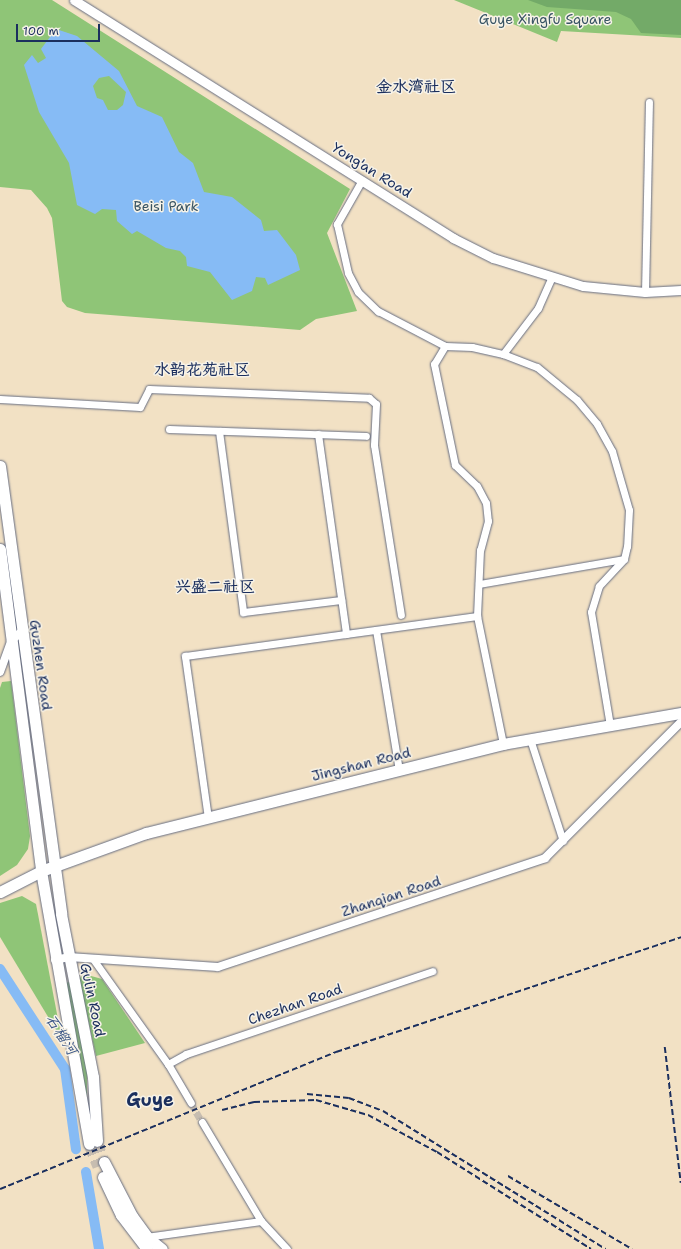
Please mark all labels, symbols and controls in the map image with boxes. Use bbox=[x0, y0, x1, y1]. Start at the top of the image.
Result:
park label: Guye Xingfu Square bbox=[479, 11, 611, 27]
scale bar bbox=[18, 16, 102, 42]
text: 100 m bbox=[23, 23, 59, 39]
district label: 金水湾社区 bbox=[376, 77, 456, 97]
street label: Yong'an Road bbox=[329, 139, 415, 201]
park label: Beisi Park bbox=[134, 198, 198, 214]
district label: 水韵花苑社区 bbox=[154, 360, 250, 380]
district label: 兴盛二社区 bbox=[175, 577, 255, 597]
street label: Guzhen Road bbox=[26, 619, 56, 711]
street label: Jingshan Road bbox=[310, 744, 412, 784]
street label: Zhanqian Road bbox=[339, 872, 443, 920]
street label: Gulin Road bbox=[77, 961, 109, 1039]
street label: Chezhan Road bbox=[246, 980, 344, 1028]
water label: 石榴河 bbox=[41, 1011, 81, 1059]
district label: Guye bbox=[126, 1089, 174, 1111]

